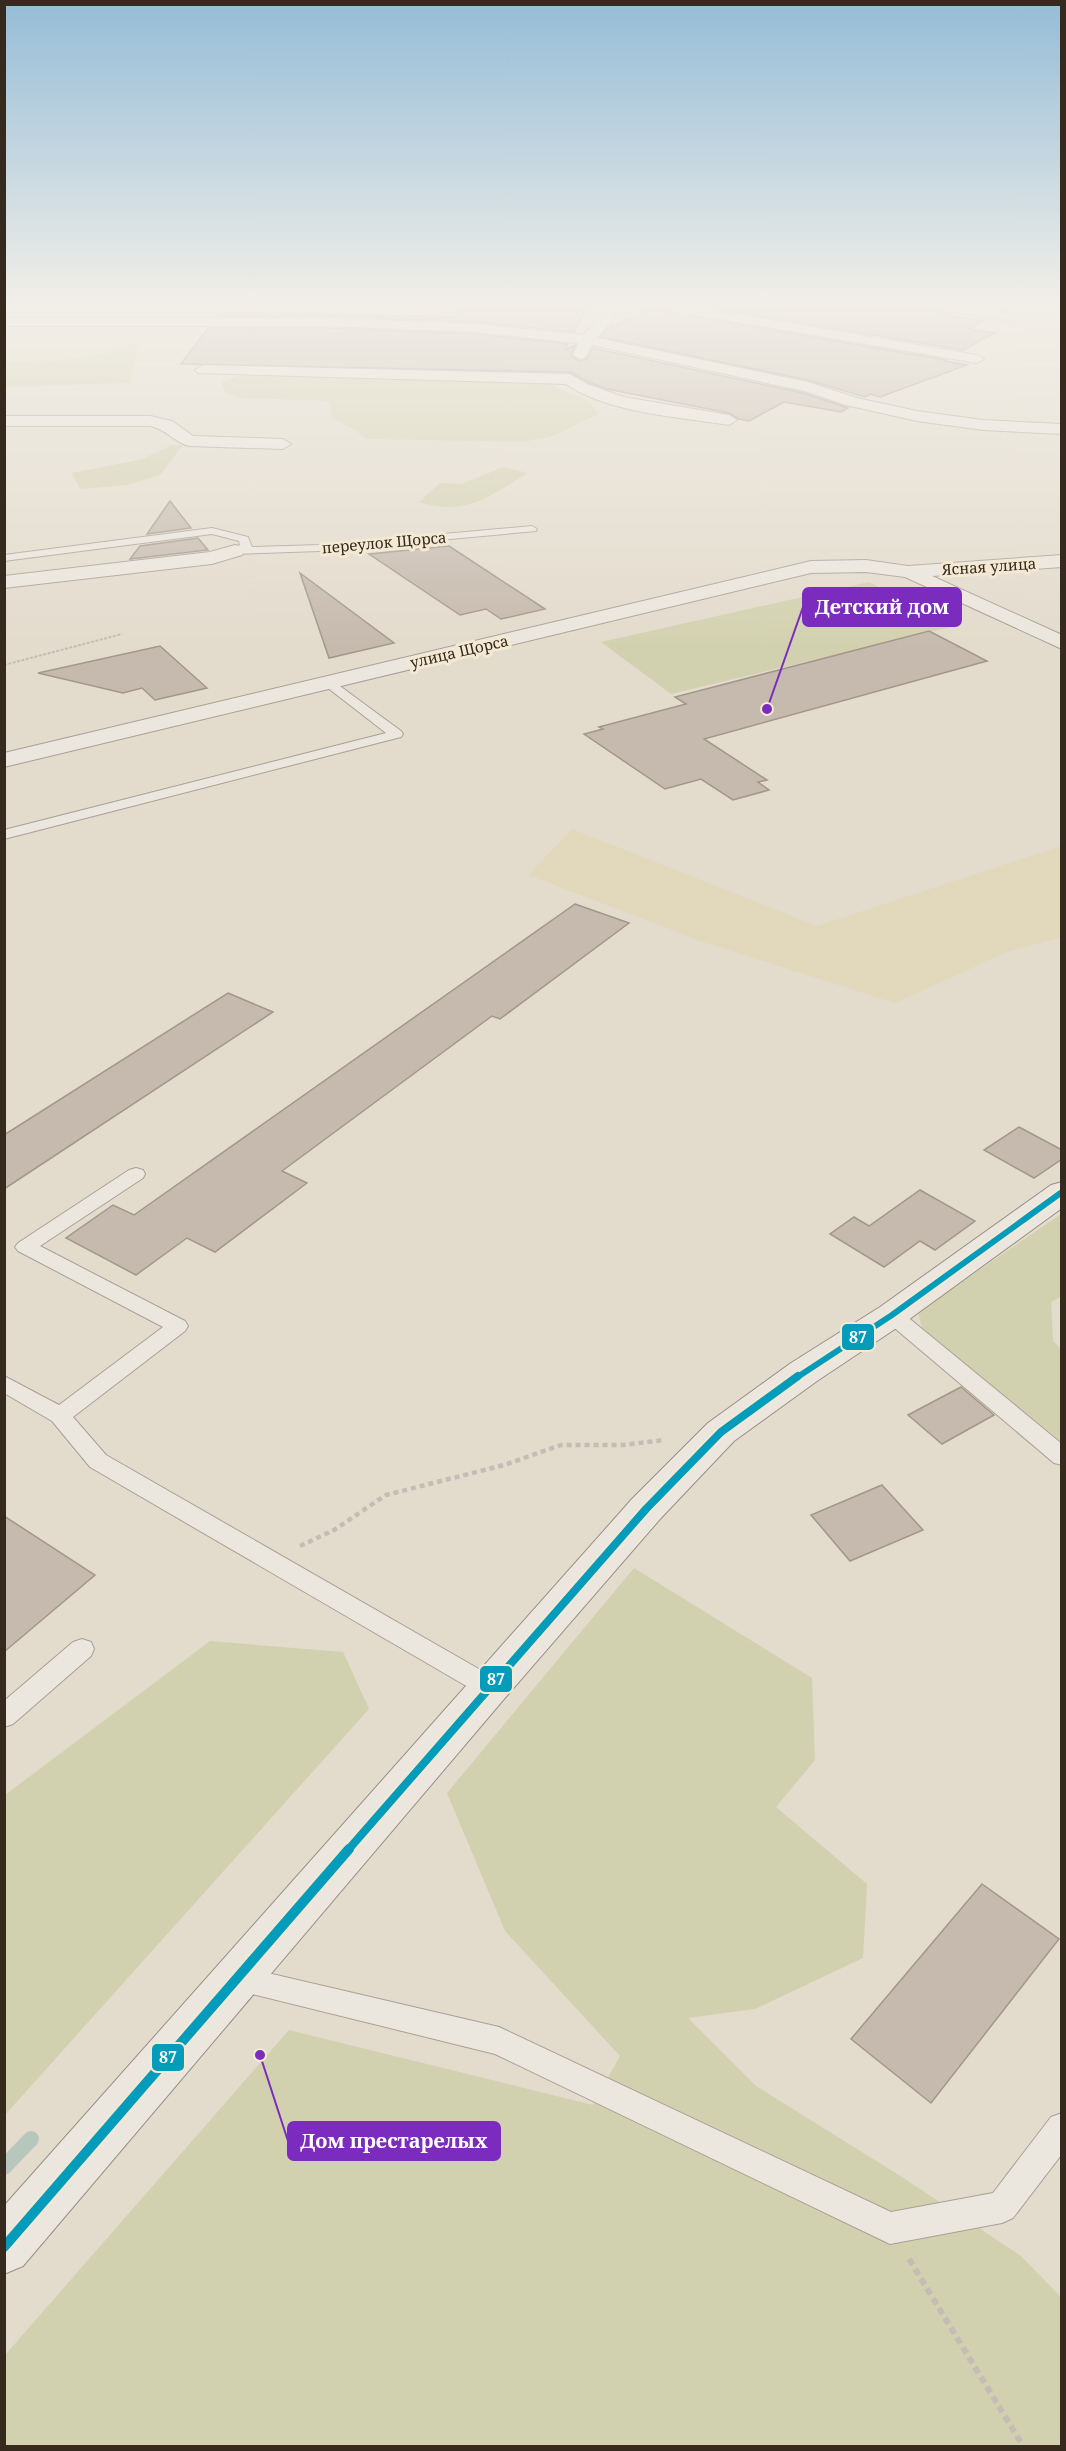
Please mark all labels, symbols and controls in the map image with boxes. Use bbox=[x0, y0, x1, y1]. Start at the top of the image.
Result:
street label: переулок Щорса bbox=[321, 527, 447, 557]
street label: Ясная улица bbox=[940, 553, 1037, 579]
callout: Детский дом bbox=[803, 588, 961, 626]
text: Детский дом bbox=[815, 593, 949, 620]
street label: улица Щорса bbox=[408, 630, 510, 672]
line badge: 87 bbox=[841, 1323, 875, 1351]
text: 87 bbox=[849, 1326, 867, 1348]
line badge: 87 bbox=[479, 1665, 513, 1693]
text: 87 bbox=[487, 1668, 505, 1690]
line badge: 87 bbox=[151, 2043, 185, 2072]
text: 87 bbox=[159, 2046, 177, 2068]
callout: Дом престарелых bbox=[288, 2122, 500, 2160]
text: Дом престарелых bbox=[300, 2127, 488, 2154]

